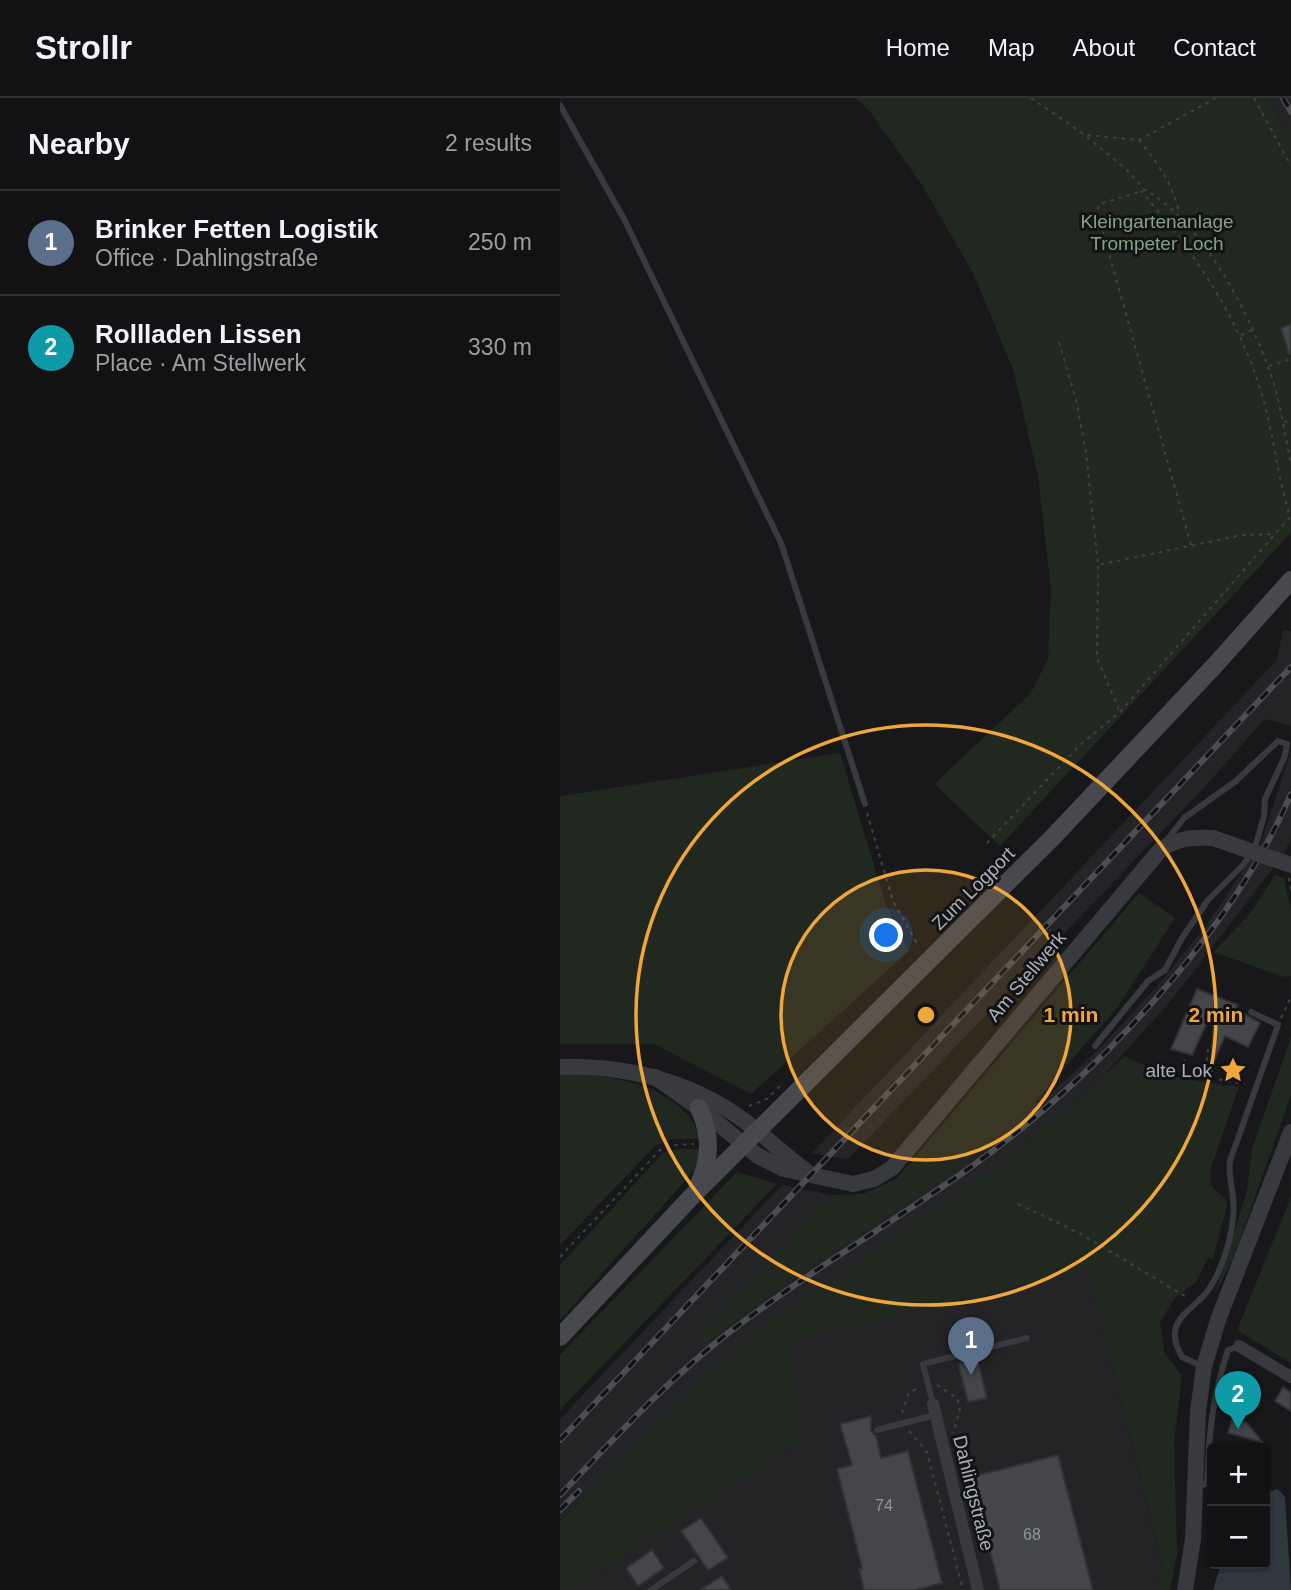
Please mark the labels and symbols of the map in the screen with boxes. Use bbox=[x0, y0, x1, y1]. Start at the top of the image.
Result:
park label: Kleingartenanlage Trompeter Loch bbox=[1080, 211, 1234, 254]
street label: Zum Logport bbox=[928, 842, 1019, 934]
your location bbox=[869, 918, 903, 952]
street label: Am Stellwerk bbox=[983, 927, 1070, 1026]
centre of rings bbox=[914, 1003, 938, 1027]
text: 1 min bbox=[1044, 1003, 1098, 1026]
text: 2 min bbox=[1189, 1003, 1243, 1026]
place icon: alte Lok bbox=[1218, 1055, 1248, 1085]
place label: alte Lok bbox=[1145, 1060, 1212, 1081]
pin: 1 bbox=[948, 1317, 994, 1375]
pin: 2 bbox=[1215, 1371, 1261, 1429]
street label: Dahlingstraße bbox=[949, 1433, 998, 1553]
house number: 74 bbox=[875, 1497, 893, 1514]
house number: 68 bbox=[1023, 1526, 1041, 1543]

